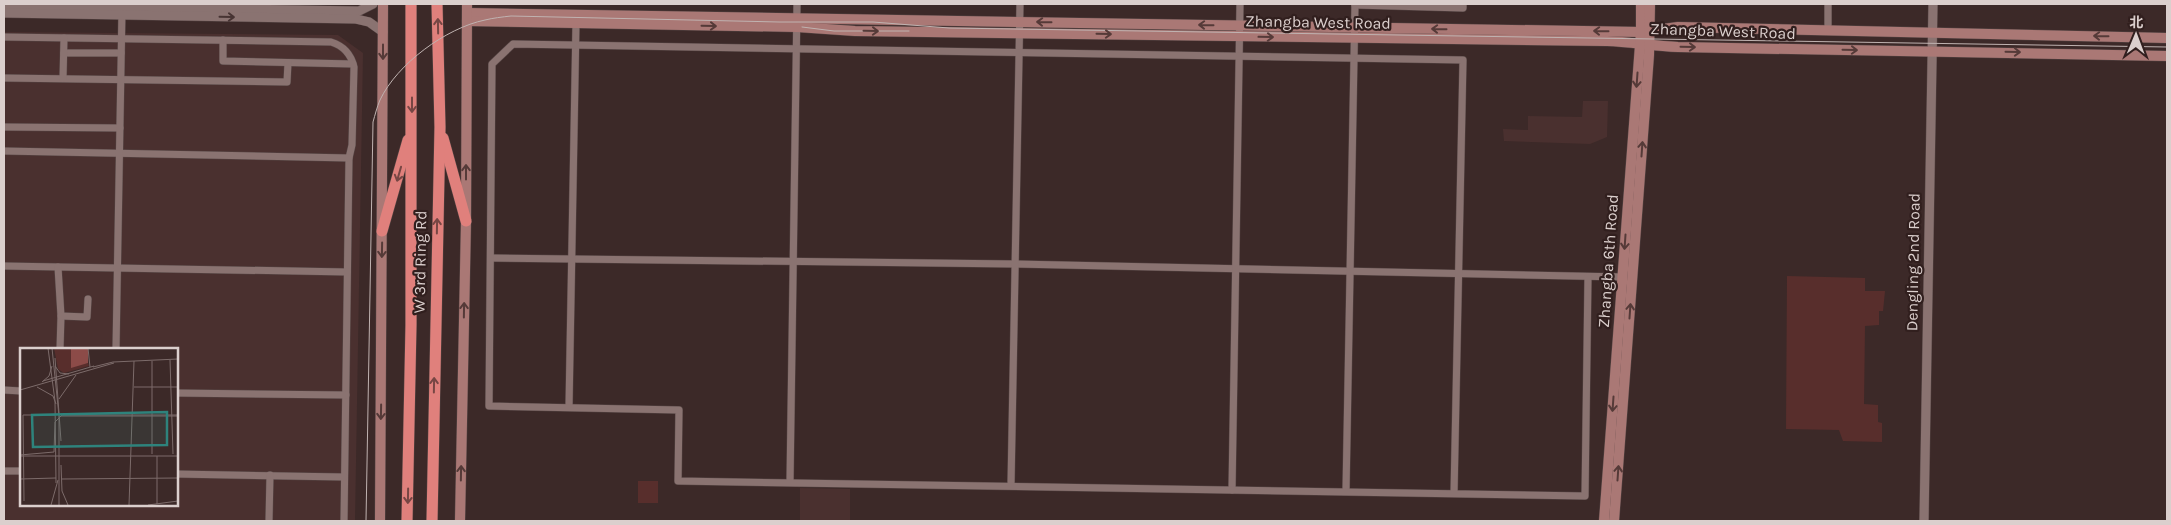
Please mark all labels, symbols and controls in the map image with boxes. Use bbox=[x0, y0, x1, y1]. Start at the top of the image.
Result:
north arrow bbox=[2111, 10, 2161, 60]
street label: Zhangba West Road bbox=[1245, 11, 1391, 33]
one-way arrow bbox=[219, 12, 235, 22]
text: 北 bbox=[2129, 14, 2143, 31]
one-way arrow bbox=[1036, 17, 1052, 27]
one-way arrow bbox=[433, 18, 443, 34]
street label: Zhangba West Road bbox=[1650, 19, 1796, 43]
one-way arrow bbox=[1198, 20, 1214, 29]
one-way arrow bbox=[700, 21, 716, 30]
one-way arrow bbox=[1431, 24, 1447, 33]
one-way arrow bbox=[862, 26, 879, 36]
one-way arrow bbox=[1593, 26, 1610, 36]
one-way arrow bbox=[1095, 29, 1111, 39]
one-way arrow bbox=[2093, 31, 2110, 41]
one-way arrow bbox=[1258, 32, 1274, 41]
one-way arrow bbox=[1680, 42, 1696, 52]
one-way arrow bbox=[378, 44, 388, 60]
one-way arrow bbox=[1842, 45, 1858, 55]
one-way arrow bbox=[2004, 47, 2020, 57]
one-way arrow bbox=[1632, 72, 1641, 88]
one-way arrow bbox=[407, 96, 417, 113]
one-way arrow bbox=[1638, 141, 1647, 157]
one-way arrow bbox=[393, 165, 403, 181]
one-way arrow bbox=[461, 165, 471, 181]
street label: Zhangba 6th Road bbox=[1594, 193, 1622, 329]
street label: Dengling 2nd Road bbox=[1902, 193, 1924, 331]
street label: W 3rd Ring Rd bbox=[410, 210, 430, 314]
one-way arrow bbox=[433, 218, 442, 234]
one-way arrow bbox=[1620, 234, 1630, 250]
one-way arrow bbox=[377, 242, 387, 258]
one-way arrow bbox=[459, 302, 469, 318]
one-way arrow bbox=[1626, 303, 1635, 319]
inset map bbox=[20, 348, 178, 505]
one-way arrow bbox=[429, 377, 439, 394]
one-way arrow bbox=[1608, 396, 1617, 412]
one-way arrow bbox=[376, 404, 386, 420]
one-way arrow bbox=[456, 465, 466, 481]
one-way arrow bbox=[1613, 465, 1622, 481]
one-way arrow bbox=[403, 488, 413, 504]

